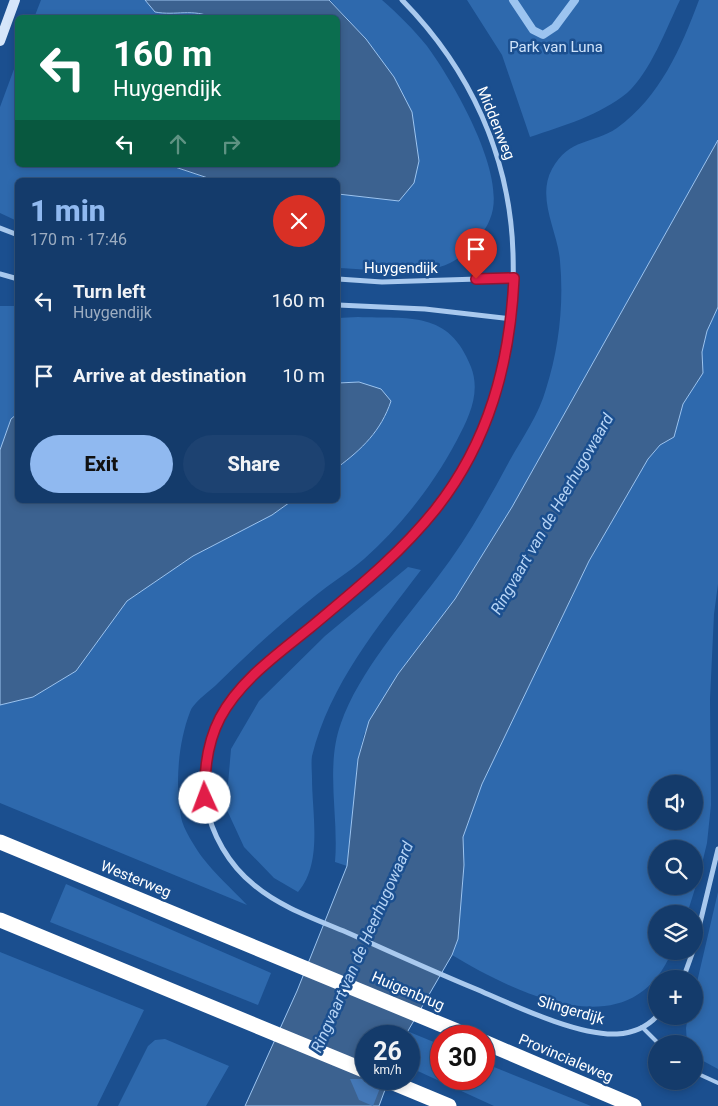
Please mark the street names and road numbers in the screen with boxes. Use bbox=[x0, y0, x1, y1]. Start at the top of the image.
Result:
street label: Middenweg bbox=[473, 84, 519, 162]
street label: Huygendijk bbox=[364, 259, 438, 277]
street label: Westerweg bbox=[98, 857, 174, 901]
street label: Huigenbrug bbox=[369, 968, 447, 1014]
street label: Slingerdijk bbox=[535, 992, 607, 1028]
street label: Provincialeweg bbox=[516, 1030, 616, 1086]

